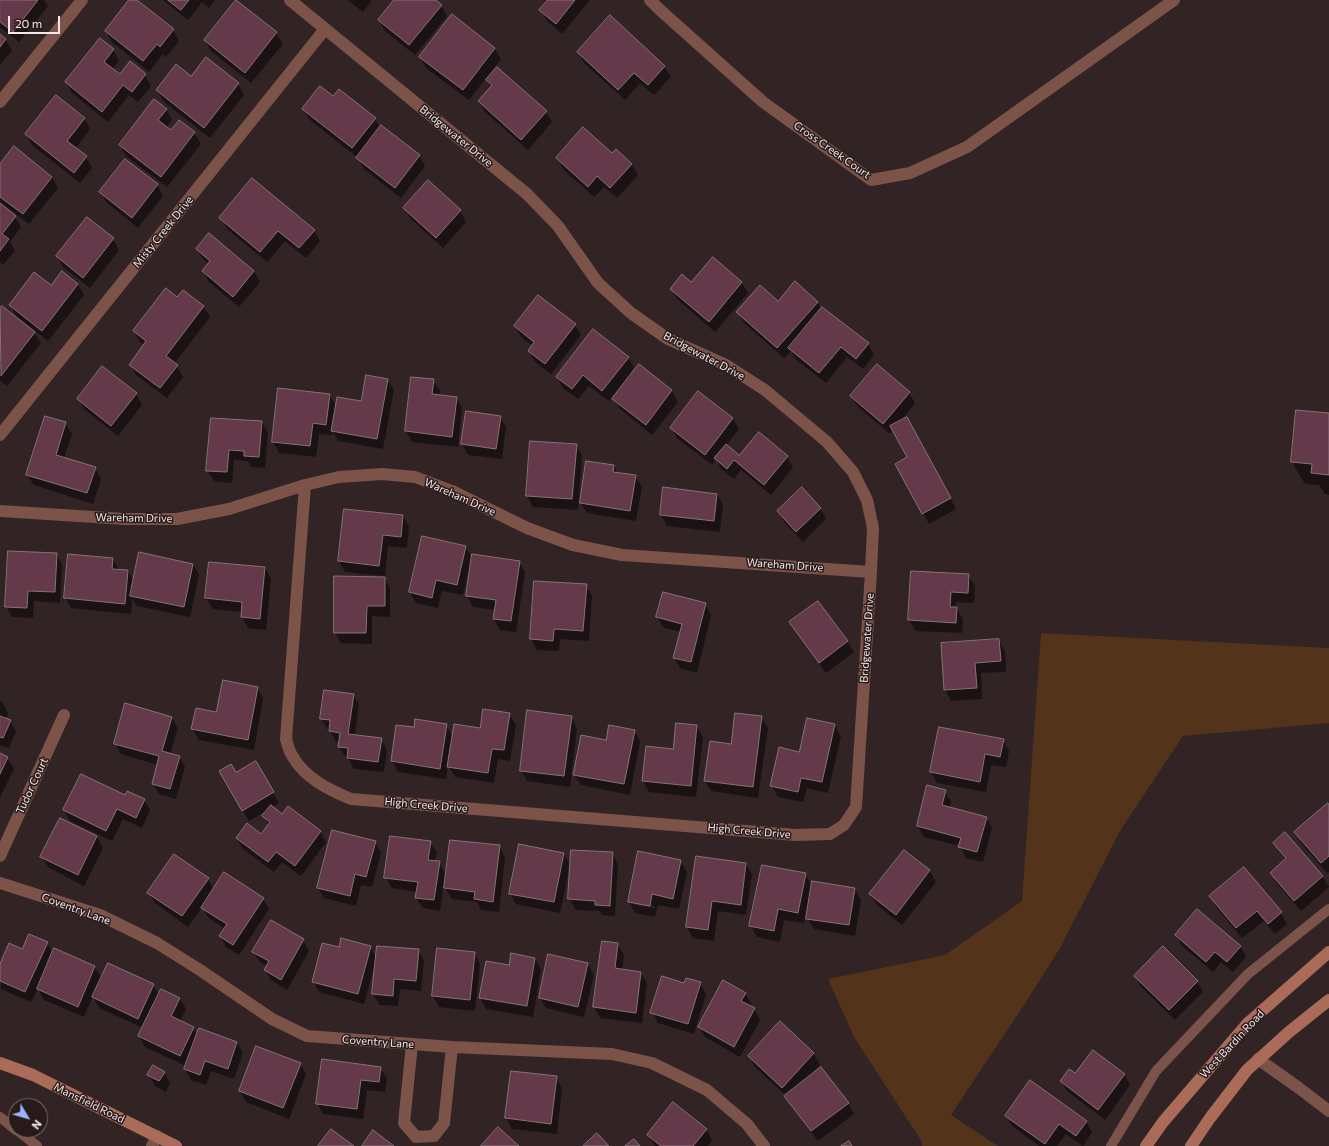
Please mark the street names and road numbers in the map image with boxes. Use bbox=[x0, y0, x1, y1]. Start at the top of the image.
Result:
street label: Bridgewater Drive bbox=[417, 103, 495, 169]
street label: Cross Creek Court bbox=[791, 119, 873, 181]
street label: Misty Creek Drive bbox=[130, 193, 196, 271]
street label: Bridgewater Drive bbox=[661, 329, 747, 383]
street label: Wareham Drive bbox=[422, 475, 498, 519]
street label: Wareham Drive bbox=[96, 511, 172, 525]
street label: Wareham Drive bbox=[746, 556, 824, 574]
street label: Bridgewater Drive bbox=[857, 593, 877, 683]
street label: Tudor Court bbox=[13, 756, 51, 816]
street label: High Creek Drive bbox=[384, 795, 468, 815]
street label: High Creek Drive bbox=[707, 821, 791, 841]
street label: Coventry Lane bbox=[40, 890, 112, 928]
street label: West Bardin Road bbox=[1197, 1007, 1267, 1081]
street label: Coventry Lane bbox=[341, 1033, 415, 1051]
street label: Mansfield Road bbox=[51, 1080, 127, 1126]

